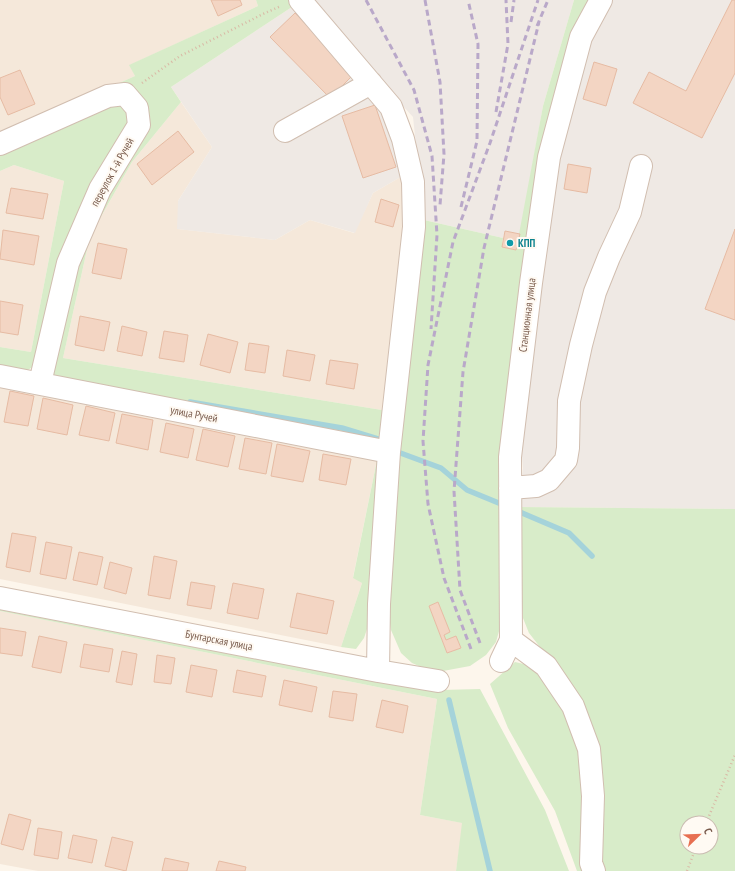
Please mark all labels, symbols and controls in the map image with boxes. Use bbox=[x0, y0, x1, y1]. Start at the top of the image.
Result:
street label: переулок 1-й Ручей bbox=[87, 135, 137, 209]
place label: КПП bbox=[518, 236, 535, 250]
marker: КПП bbox=[505, 238, 515, 248]
street label: Станционная улица bbox=[516, 277, 538, 353]
street label: улица Ручей bbox=[169, 403, 219, 425]
street label: Бунтарская улица bbox=[184, 627, 254, 653]
north arrow bbox=[679, 815, 719, 855]
text: С bbox=[701, 826, 716, 836]

